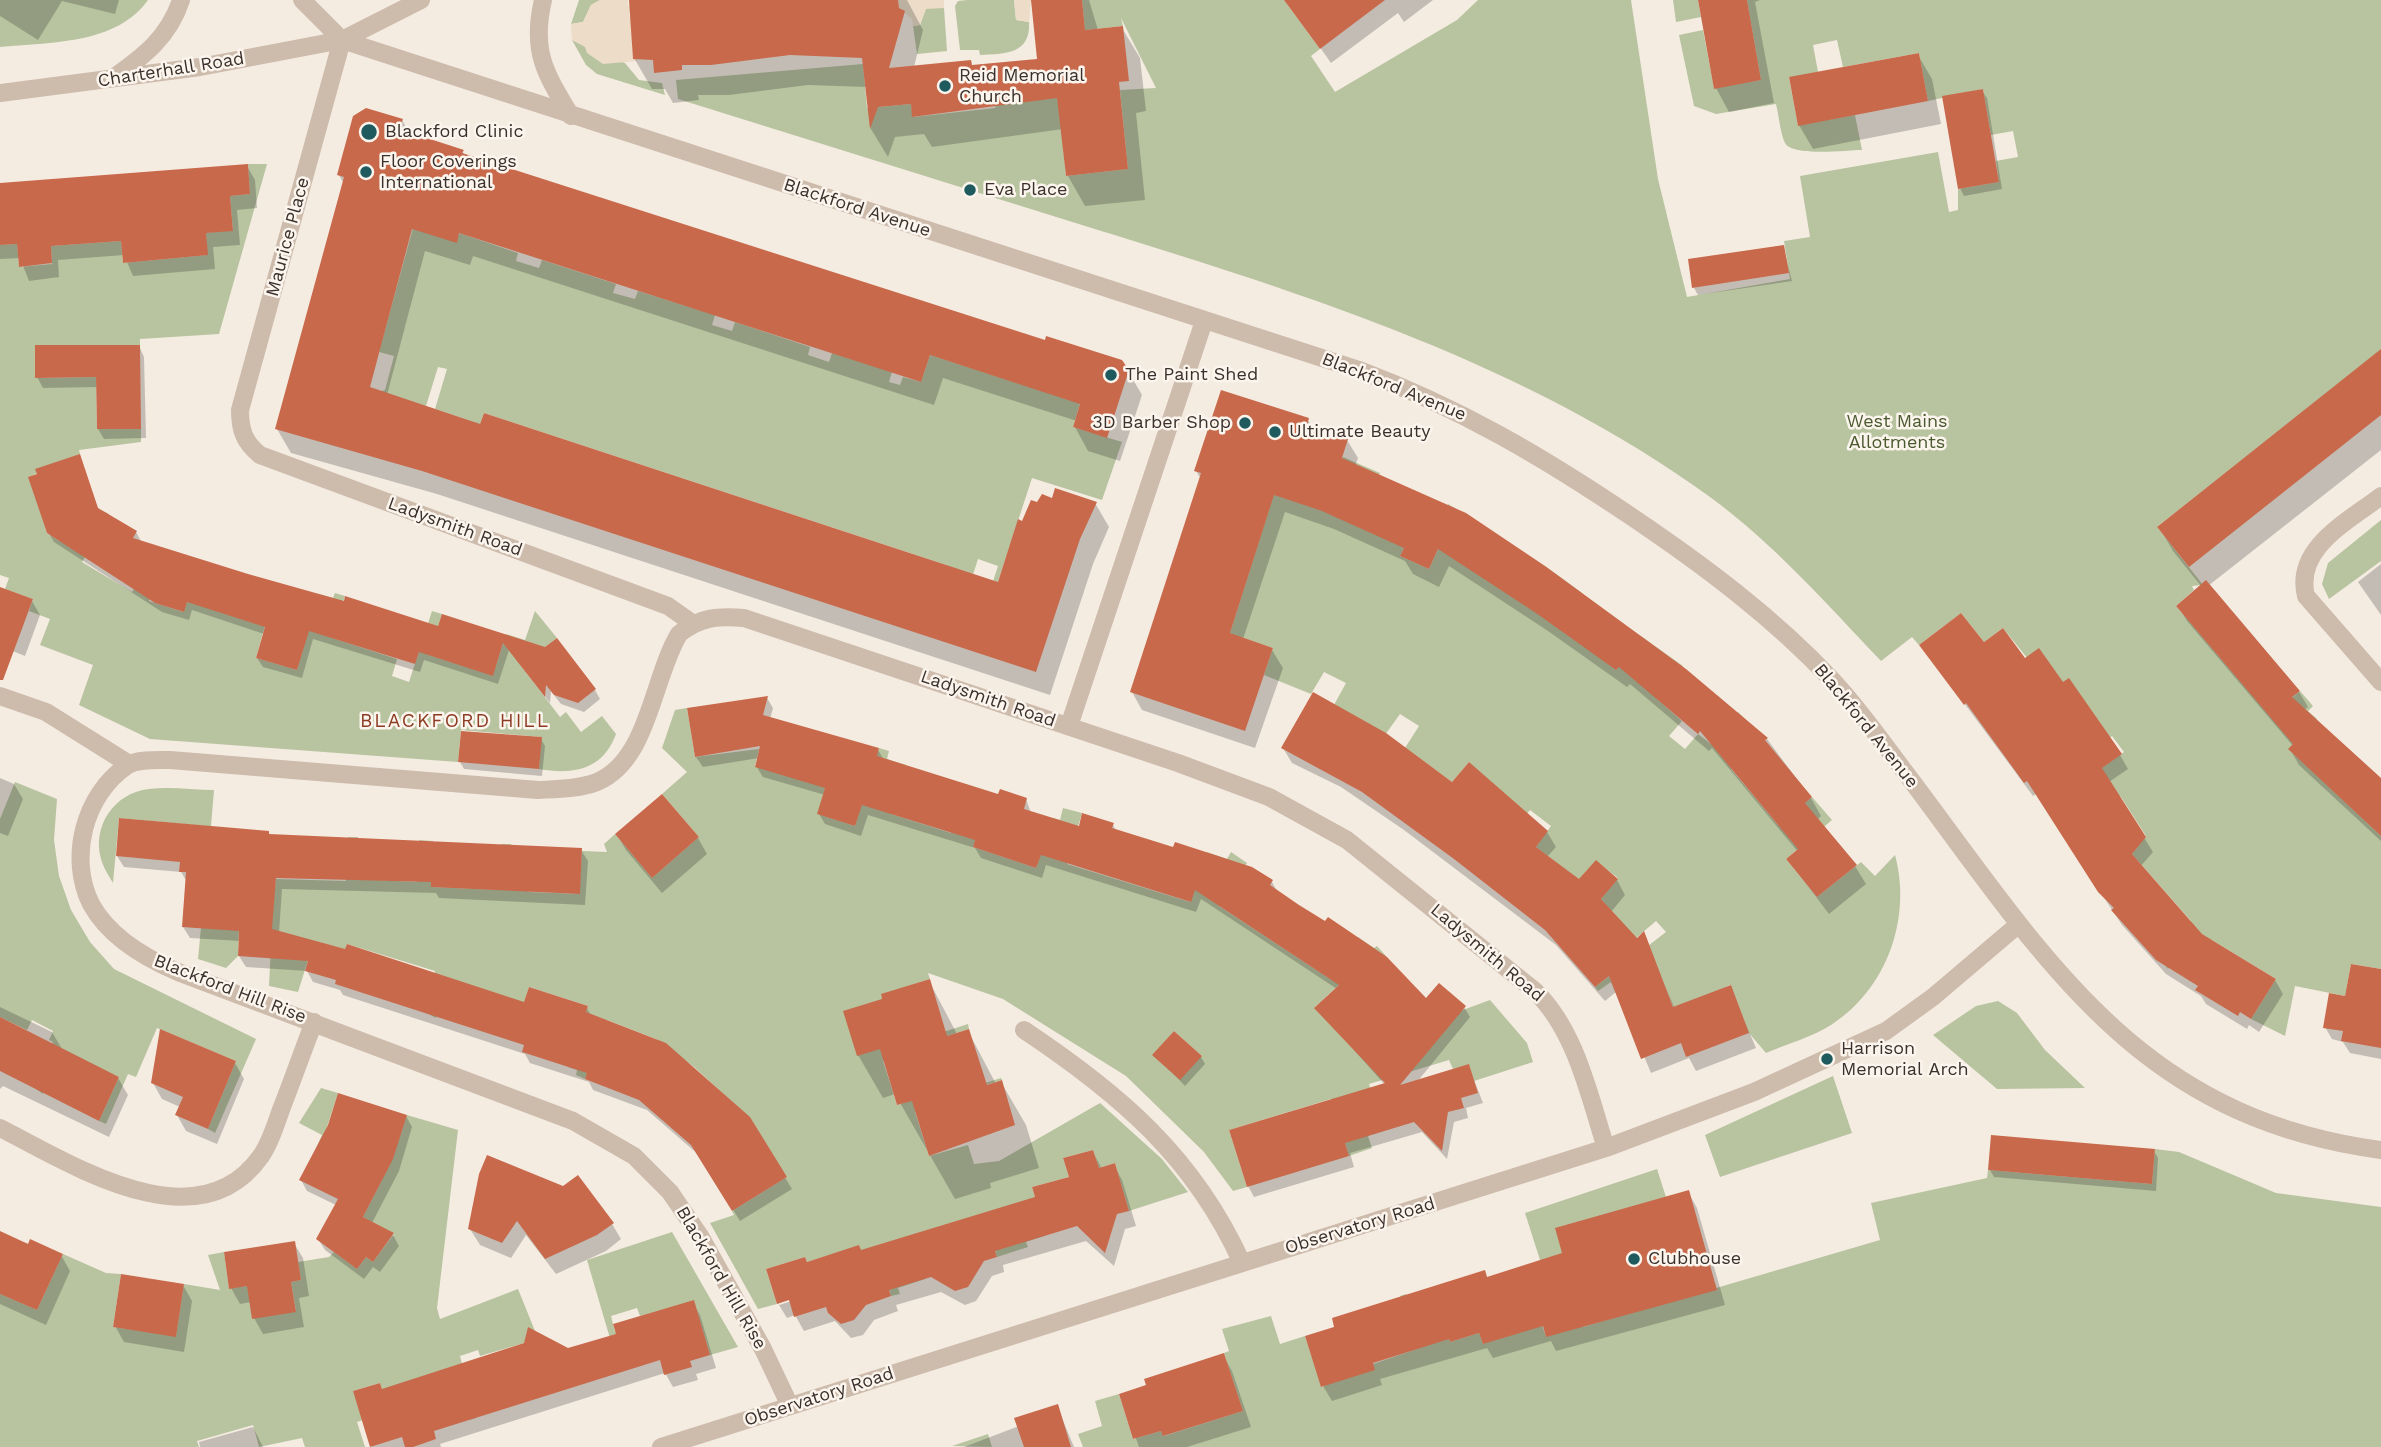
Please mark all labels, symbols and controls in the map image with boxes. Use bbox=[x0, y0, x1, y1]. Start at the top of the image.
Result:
street label: Charterhall Road bbox=[96, 48, 246, 92]
place label: Reid Memorial Church bbox=[959, 65, 1085, 108]
marker: Reid Memorial Church bbox=[937, 78, 953, 94]
place label: Blackford Clinic bbox=[385, 121, 523, 143]
marker: Blackford Clinic bbox=[359, 122, 379, 142]
place label: Floor Coverings International bbox=[380, 151, 517, 194]
marker: Floor Coverings International bbox=[358, 164, 374, 180]
street label: Blackford Avenue bbox=[781, 174, 933, 242]
street label: Maurice Place bbox=[262, 175, 314, 299]
place label: Eva Place bbox=[984, 179, 1068, 201]
marker: Eva Place bbox=[962, 182, 978, 198]
street label: Blackford Avenue bbox=[1319, 348, 1469, 426]
place label: The Paint Shed bbox=[1125, 364, 1258, 386]
marker: The Paint Shed bbox=[1103, 367, 1119, 383]
park label: West Mains Allotments bbox=[1846, 411, 1948, 453]
place label: 3D Barber Shop bbox=[1092, 412, 1231, 434]
marker: 3D Barber Shop bbox=[1237, 415, 1253, 431]
place label: Ultimate Beauty bbox=[1289, 421, 1430, 443]
marker: Ultimate Beauty bbox=[1267, 424, 1283, 440]
street label: Ladysmith Road bbox=[385, 493, 525, 561]
street label: Blackford Avenue bbox=[1809, 660, 1923, 792]
street label: Ladysmith Road bbox=[918, 666, 1058, 732]
district label: BLACKFORD HILL bbox=[362, 710, 548, 732]
street label: Ladysmith Road bbox=[1426, 899, 1548, 1007]
street label: Blackford Hill Rise bbox=[151, 950, 309, 1028]
place label: Harrison Memorial Arch bbox=[1841, 1038, 1969, 1080]
marker: Harrison Memorial Arch bbox=[1819, 1051, 1835, 1067]
street label: Observatory Road bbox=[1282, 1193, 1438, 1259]
street label: Blackford Hill Rise bbox=[671, 1203, 771, 1353]
place label: Clubhouse bbox=[1648, 1248, 1741, 1270]
marker: Clubhouse bbox=[1626, 1251, 1642, 1267]
street label: Observatory Road bbox=[742, 1363, 896, 1431]

